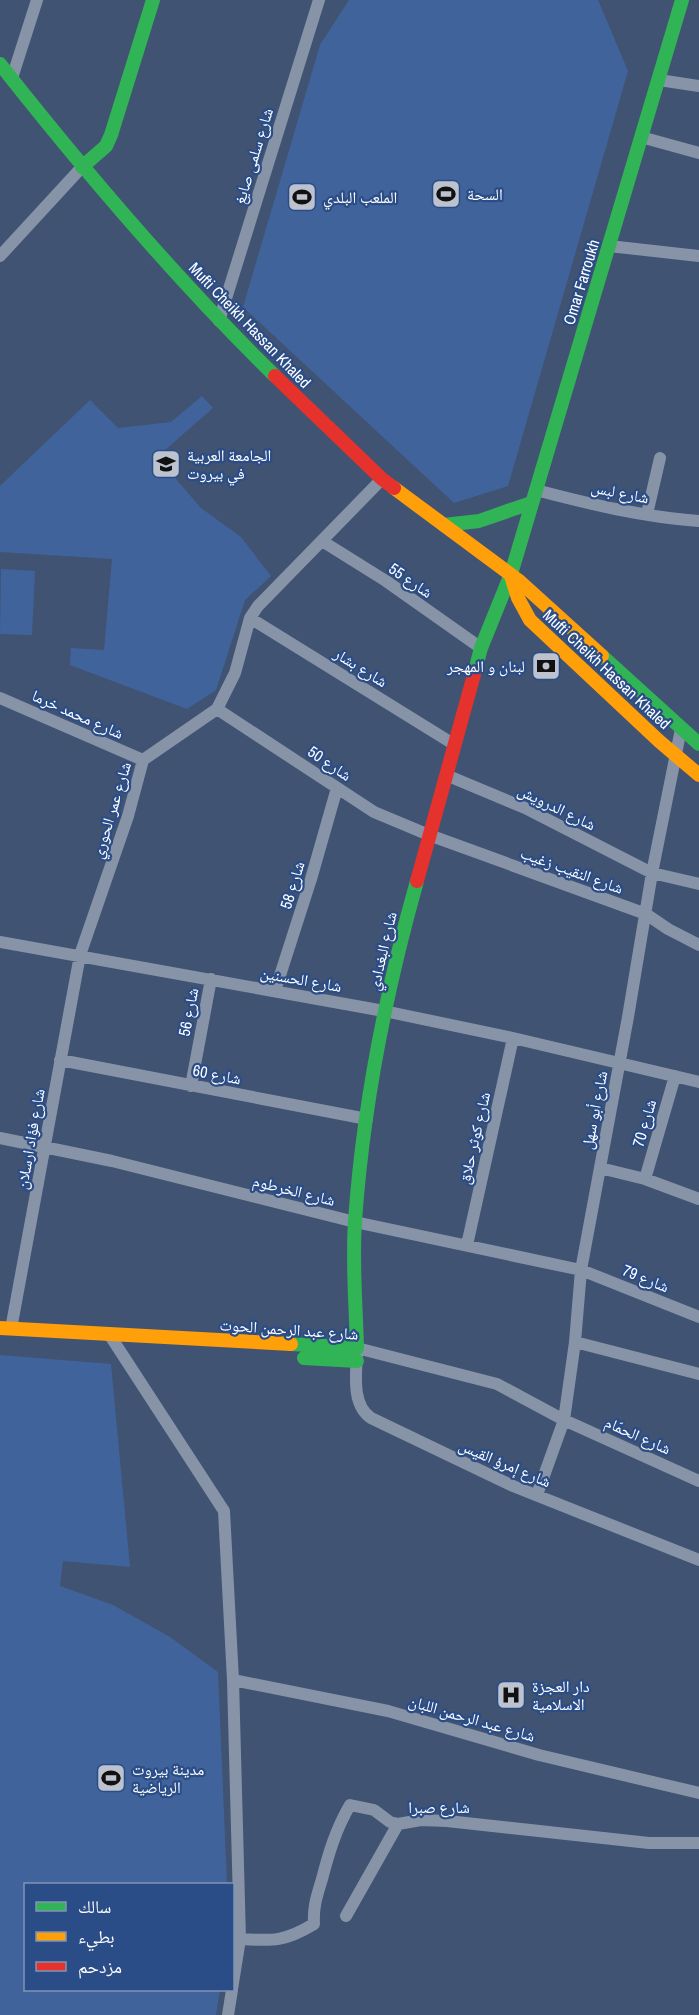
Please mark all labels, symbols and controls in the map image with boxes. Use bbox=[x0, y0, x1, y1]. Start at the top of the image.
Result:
street label: شارع سلمى صايغ bbox=[228, 105, 278, 207]
sports icon: السحة bbox=[430, 178, 462, 210]
sports icon: الملعب البلدي bbox=[286, 181, 318, 213]
place label: السحة bbox=[467, 183, 503, 205]
place label: الملعب البلدي bbox=[323, 186, 397, 210]
street label: Omar Farroukh bbox=[558, 237, 604, 327]
street label: Mufti Cheikh Hassan Khaled bbox=[184, 257, 316, 393]
place label: الجامعة العربية في بيروت bbox=[187, 444, 271, 486]
school or university icon: الجامعة العربية في بيروت bbox=[150, 448, 182, 480]
street label: شارع لبس bbox=[589, 476, 651, 508]
street label: شارع 55 bbox=[385, 557, 437, 603]
street label: Mufti Cheikh Hassan Khaled bbox=[538, 604, 676, 734]
street label: شارع بشار bbox=[329, 641, 392, 692]
bank icon: لبنان و المهجر bbox=[530, 650, 562, 682]
place label: لبنان و المهجر bbox=[446, 655, 525, 677]
street label: شارع محمد خرما bbox=[29, 684, 127, 744]
street label: شارع 50 bbox=[304, 740, 356, 786]
street label: شارع عمر الحوري bbox=[86, 759, 138, 862]
street label: شارع الدرويش bbox=[514, 779, 600, 835]
street label: شارع النقيب زغيب bbox=[518, 841, 626, 899]
street label: شارع 58 bbox=[274, 859, 310, 911]
street label: شارع البغدادي bbox=[362, 909, 404, 993]
street label: شارع الحسنين bbox=[259, 961, 343, 997]
street label: شارع 56 bbox=[173, 986, 203, 1038]
street label: شارع 60 bbox=[191, 1059, 243, 1089]
street label: شارع أبو سهل bbox=[576, 1069, 612, 1151]
street label: شارع فؤاد ارسلان bbox=[10, 1087, 50, 1191]
street label: شارع كوثر حلاق bbox=[453, 1090, 495, 1186]
street label: شارع 70 bbox=[627, 1097, 661, 1149]
street label: شارع الخرطوم bbox=[250, 1169, 338, 1211]
street label: شارع 79 bbox=[619, 1259, 673, 1297]
street label: شارع عبد الرحمن الحوت bbox=[219, 1313, 359, 1345]
street label: شارع الحمّام bbox=[601, 1411, 675, 1459]
street label: شارع إمرؤ القيس bbox=[456, 1434, 554, 1492]
place label: دار العجزة الاسلامية bbox=[532, 1675, 590, 1715]
hospital icon: دار العجزة الاسلامية bbox=[495, 1679, 527, 1711]
street label: شارع عبد الرحمن اللبان bbox=[406, 1689, 538, 1747]
place label: مدينة بيروت الرياضية bbox=[132, 1758, 204, 1798]
sports icon: مدينة بيروت الرياضية bbox=[95, 1762, 127, 1794]
street label: شارع صبرا bbox=[408, 1796, 470, 1818]
legend bbox=[24, 1883, 234, 1991]
text: سالك bbox=[78, 1894, 111, 1919]
text: بطيء bbox=[78, 1924, 115, 1952]
text: مزدحم bbox=[78, 1954, 122, 1979]

